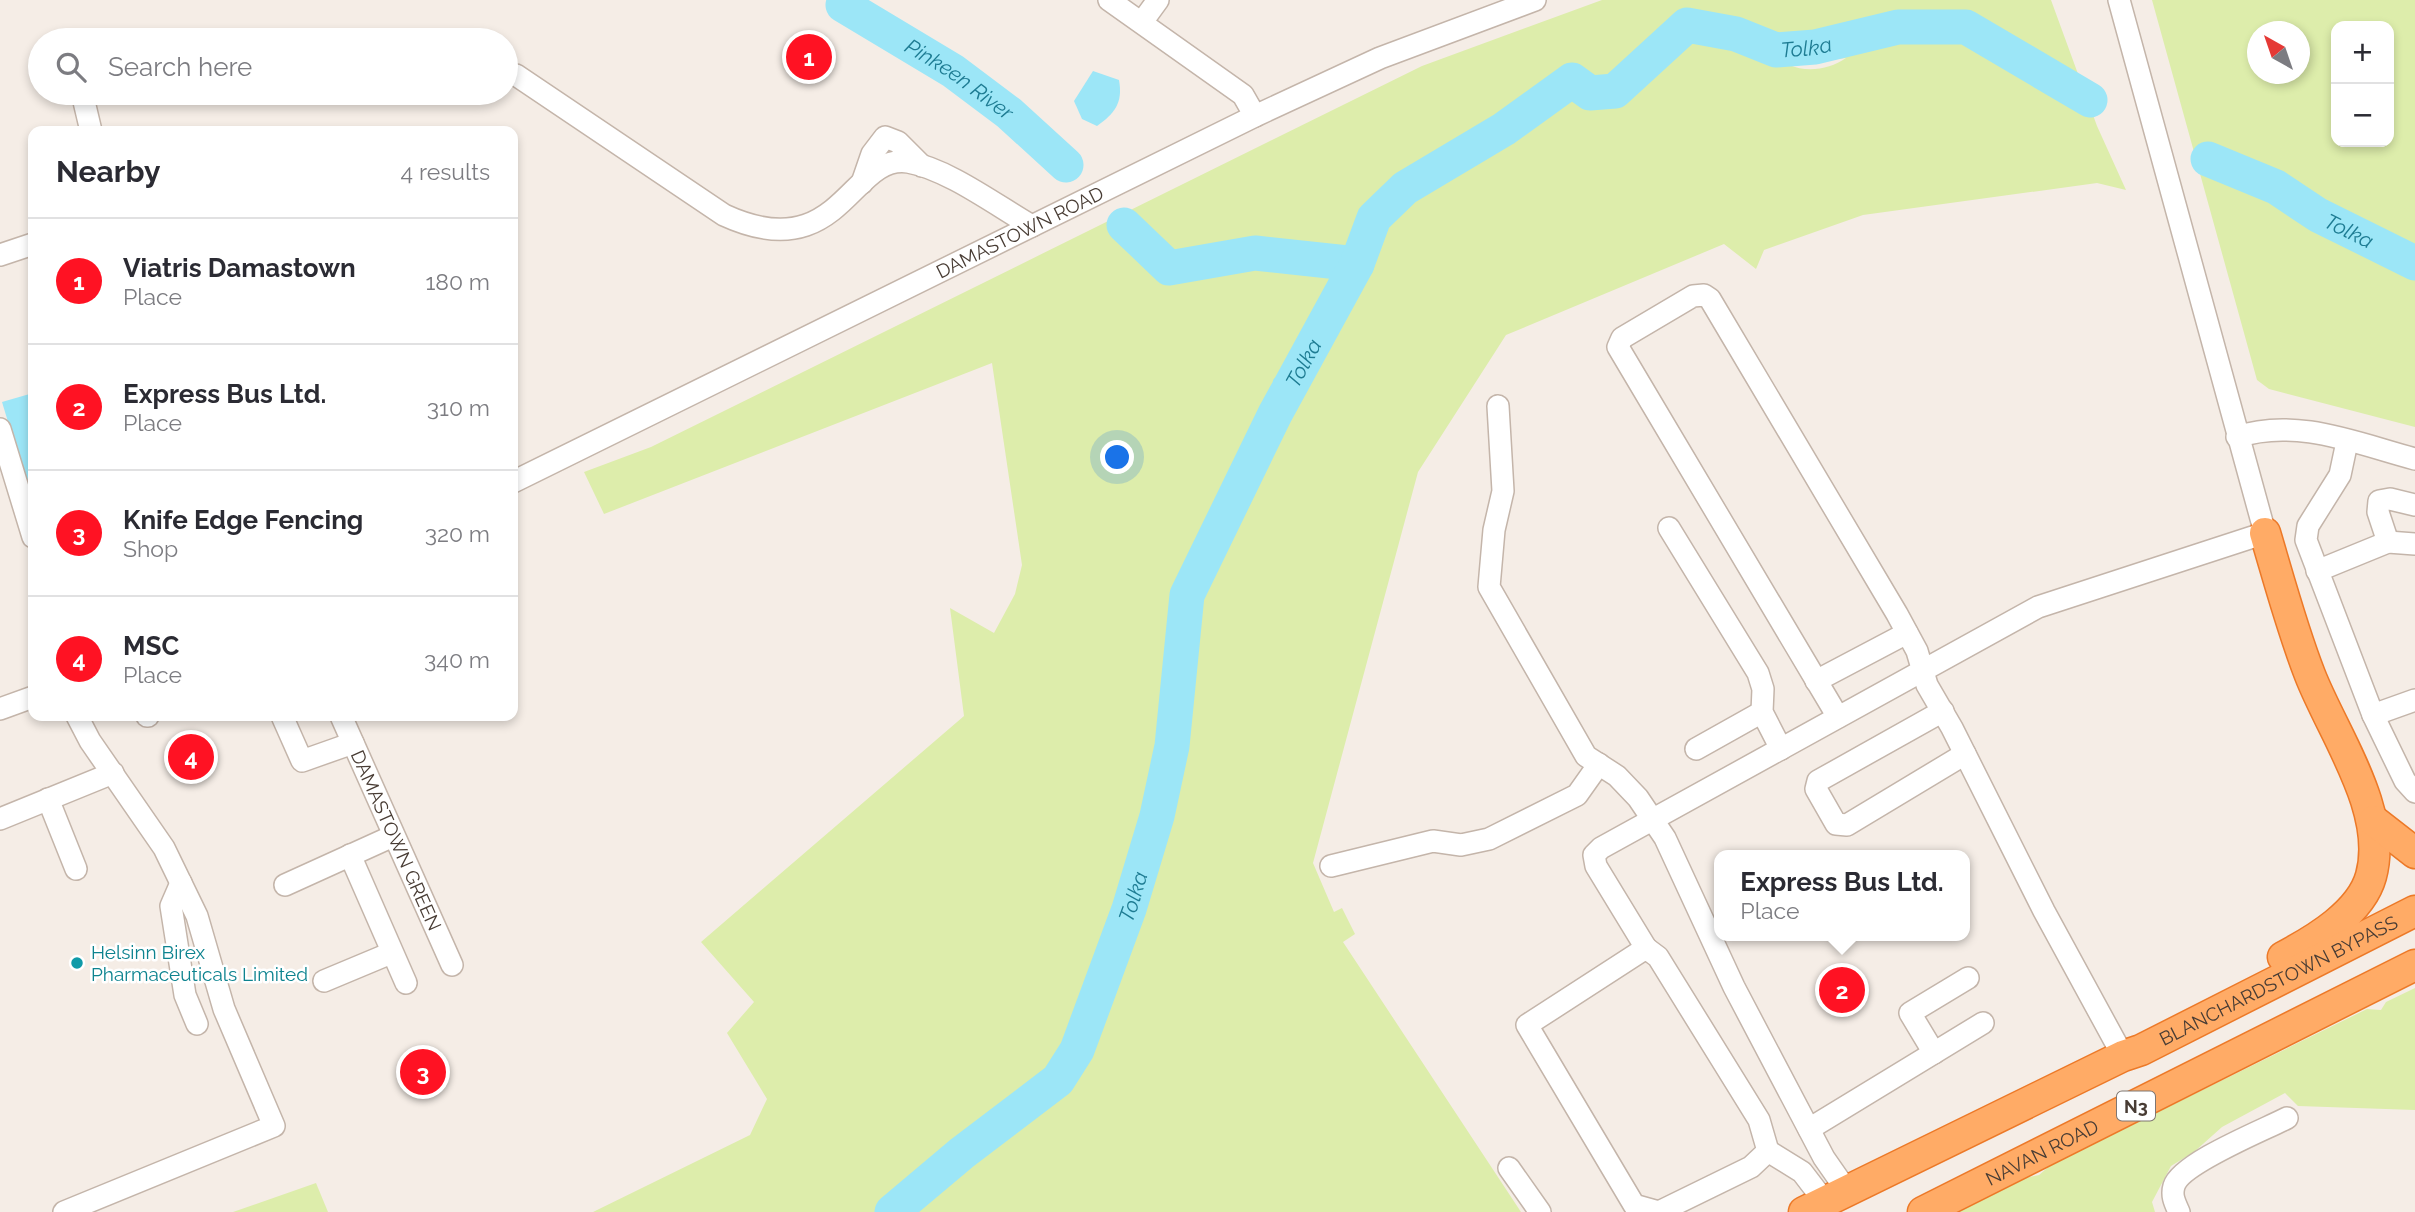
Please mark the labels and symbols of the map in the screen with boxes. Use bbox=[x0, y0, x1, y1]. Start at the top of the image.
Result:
north arrow bbox=[2247, 21, 2310, 84]
pin: 1 bbox=[786, 31, 832, 83]
water label: Tolka bbox=[1780, 31, 1834, 62]
water label: Pinkeen River bbox=[901, 33, 1019, 125]
street label: DAMASTOWN ROAD bbox=[932, 182, 1107, 283]
water label: Tolka bbox=[2321, 208, 2378, 253]
water label: Tolka bbox=[1280, 334, 1326, 391]
your location bbox=[1100, 440, 1134, 474]
pin: 4 bbox=[168, 731, 214, 783]
street label: DAMASTOWN GREEN bbox=[347, 747, 446, 934]
water label: Tolka bbox=[1113, 868, 1152, 925]
street label: BLANCHARDSTOWN BYPASS bbox=[2156, 911, 2401, 1050]
place label: Helsinn Birex Pharmaceuticals Limited bbox=[91, 941, 308, 985]
marker: Helsinn Birex Pharmaceuticals Limited bbox=[69, 955, 85, 971]
pin: 2 bbox=[1819, 964, 1865, 1016]
pin: 3 bbox=[400, 1046, 446, 1098]
road number: N3 bbox=[2117, 1092, 2155, 1120]
street label: NAVAN ROAD bbox=[1982, 1115, 2102, 1190]

